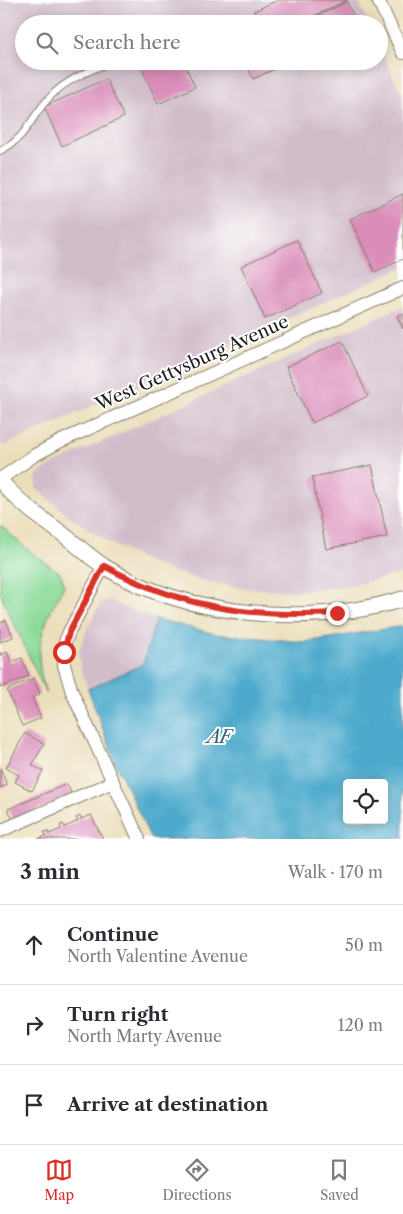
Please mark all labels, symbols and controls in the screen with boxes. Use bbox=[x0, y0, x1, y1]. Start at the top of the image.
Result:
search box bbox=[15, 15, 388, 70]
icon: search bbox=[33, 29, 61, 57]
text: Search here bbox=[73, 31, 181, 54]
street label: West Gettysburg Avenue bbox=[91, 310, 292, 416]
route end bbox=[326, 602, 349, 625]
route start bbox=[53, 641, 76, 664]
water label: AF bbox=[204, 725, 234, 748]
map controls bbox=[343, 779, 388, 824]
button: locate bbox=[343, 779, 388, 824]
text: 3 min bbox=[20, 859, 80, 884]
text: Walk · 170 m bbox=[288, 862, 383, 882]
text: Continue bbox=[67, 923, 159, 946]
icon: ahead bbox=[20, 931, 48, 959]
text: 50 m bbox=[345, 935, 383, 955]
text: North Valentine Avenue bbox=[67, 946, 248, 966]
text: Turn right bbox=[67, 1003, 168, 1026]
icon: right bbox=[20, 1011, 48, 1039]
text: 120 m bbox=[338, 1015, 383, 1035]
text: North Marty Avenue bbox=[67, 1026, 222, 1046]
icon: arrive bbox=[20, 1091, 48, 1119]
text: Arrive at destination bbox=[67, 1093, 268, 1116]
tab: Map bbox=[44, 1156, 74, 1204]
tab: Directions bbox=[162, 1156, 232, 1204]
tab: Saved bbox=[320, 1156, 359, 1204]

